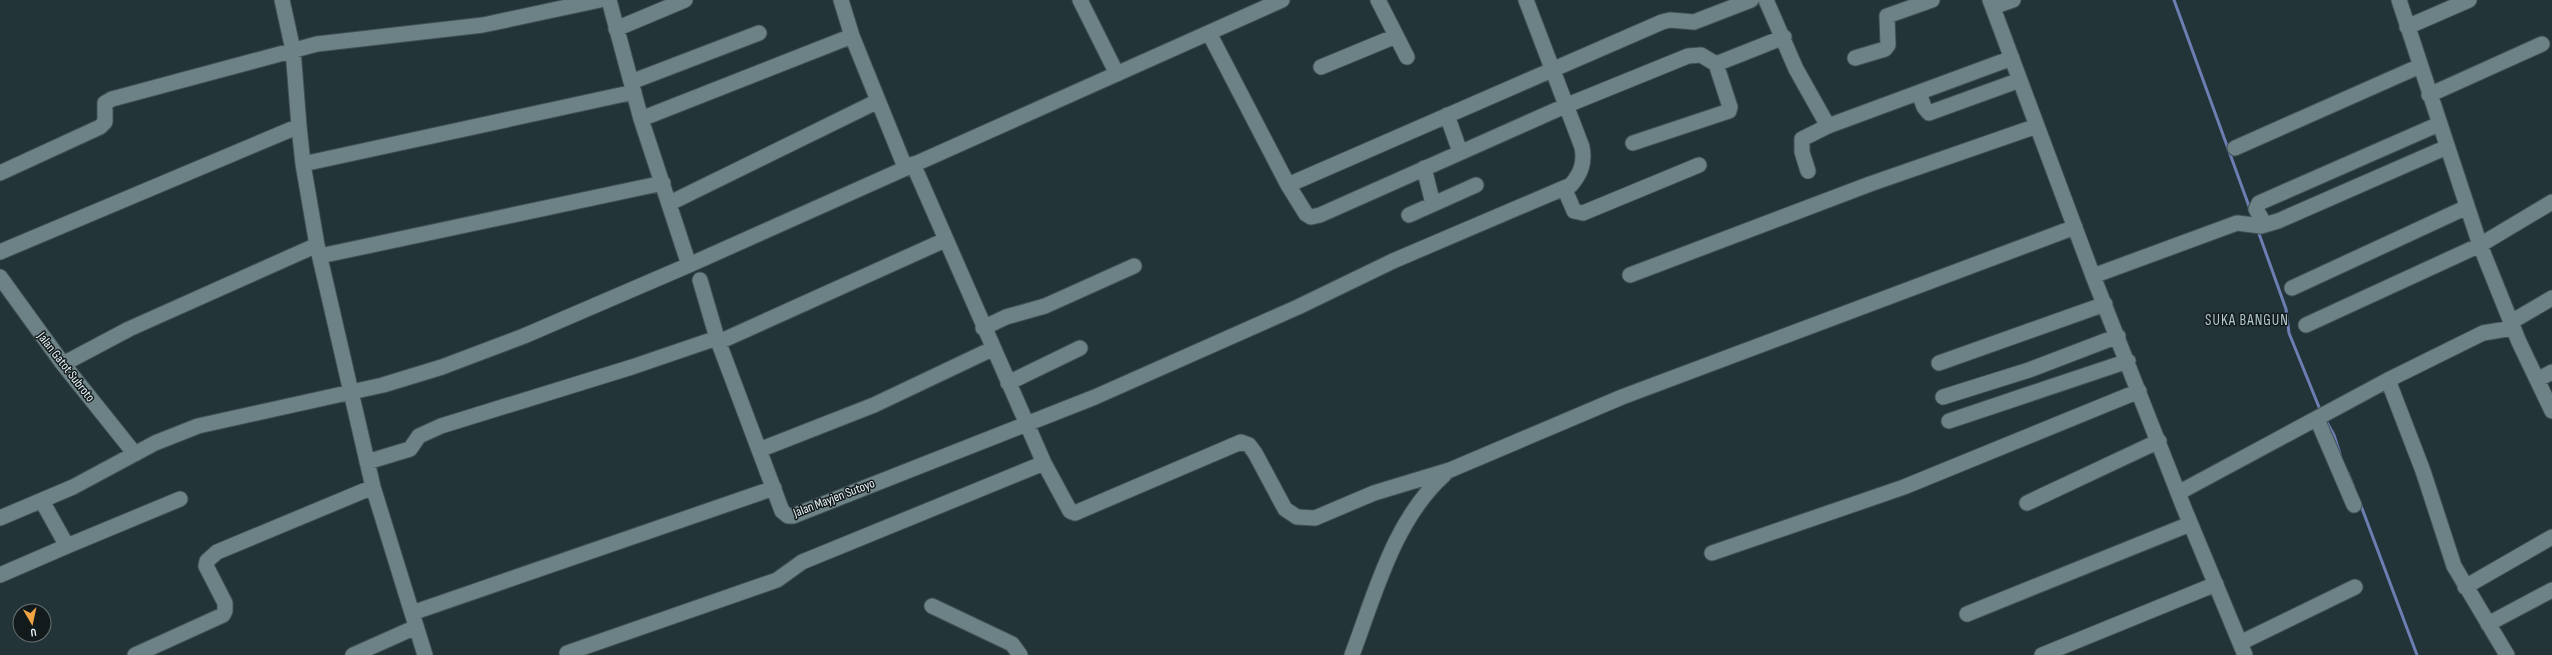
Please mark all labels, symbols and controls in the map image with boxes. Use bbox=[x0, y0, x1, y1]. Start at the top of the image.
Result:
district label: SUKA BANGUN bbox=[2205, 311, 2289, 330]
street label: Jalan Gatot Subroto bbox=[33, 328, 98, 405]
street label: Jalan Mayjen Sutoyo bbox=[790, 475, 877, 521]
north arrow bbox=[12, 603, 52, 643]
text: U bbox=[29, 626, 37, 639]

